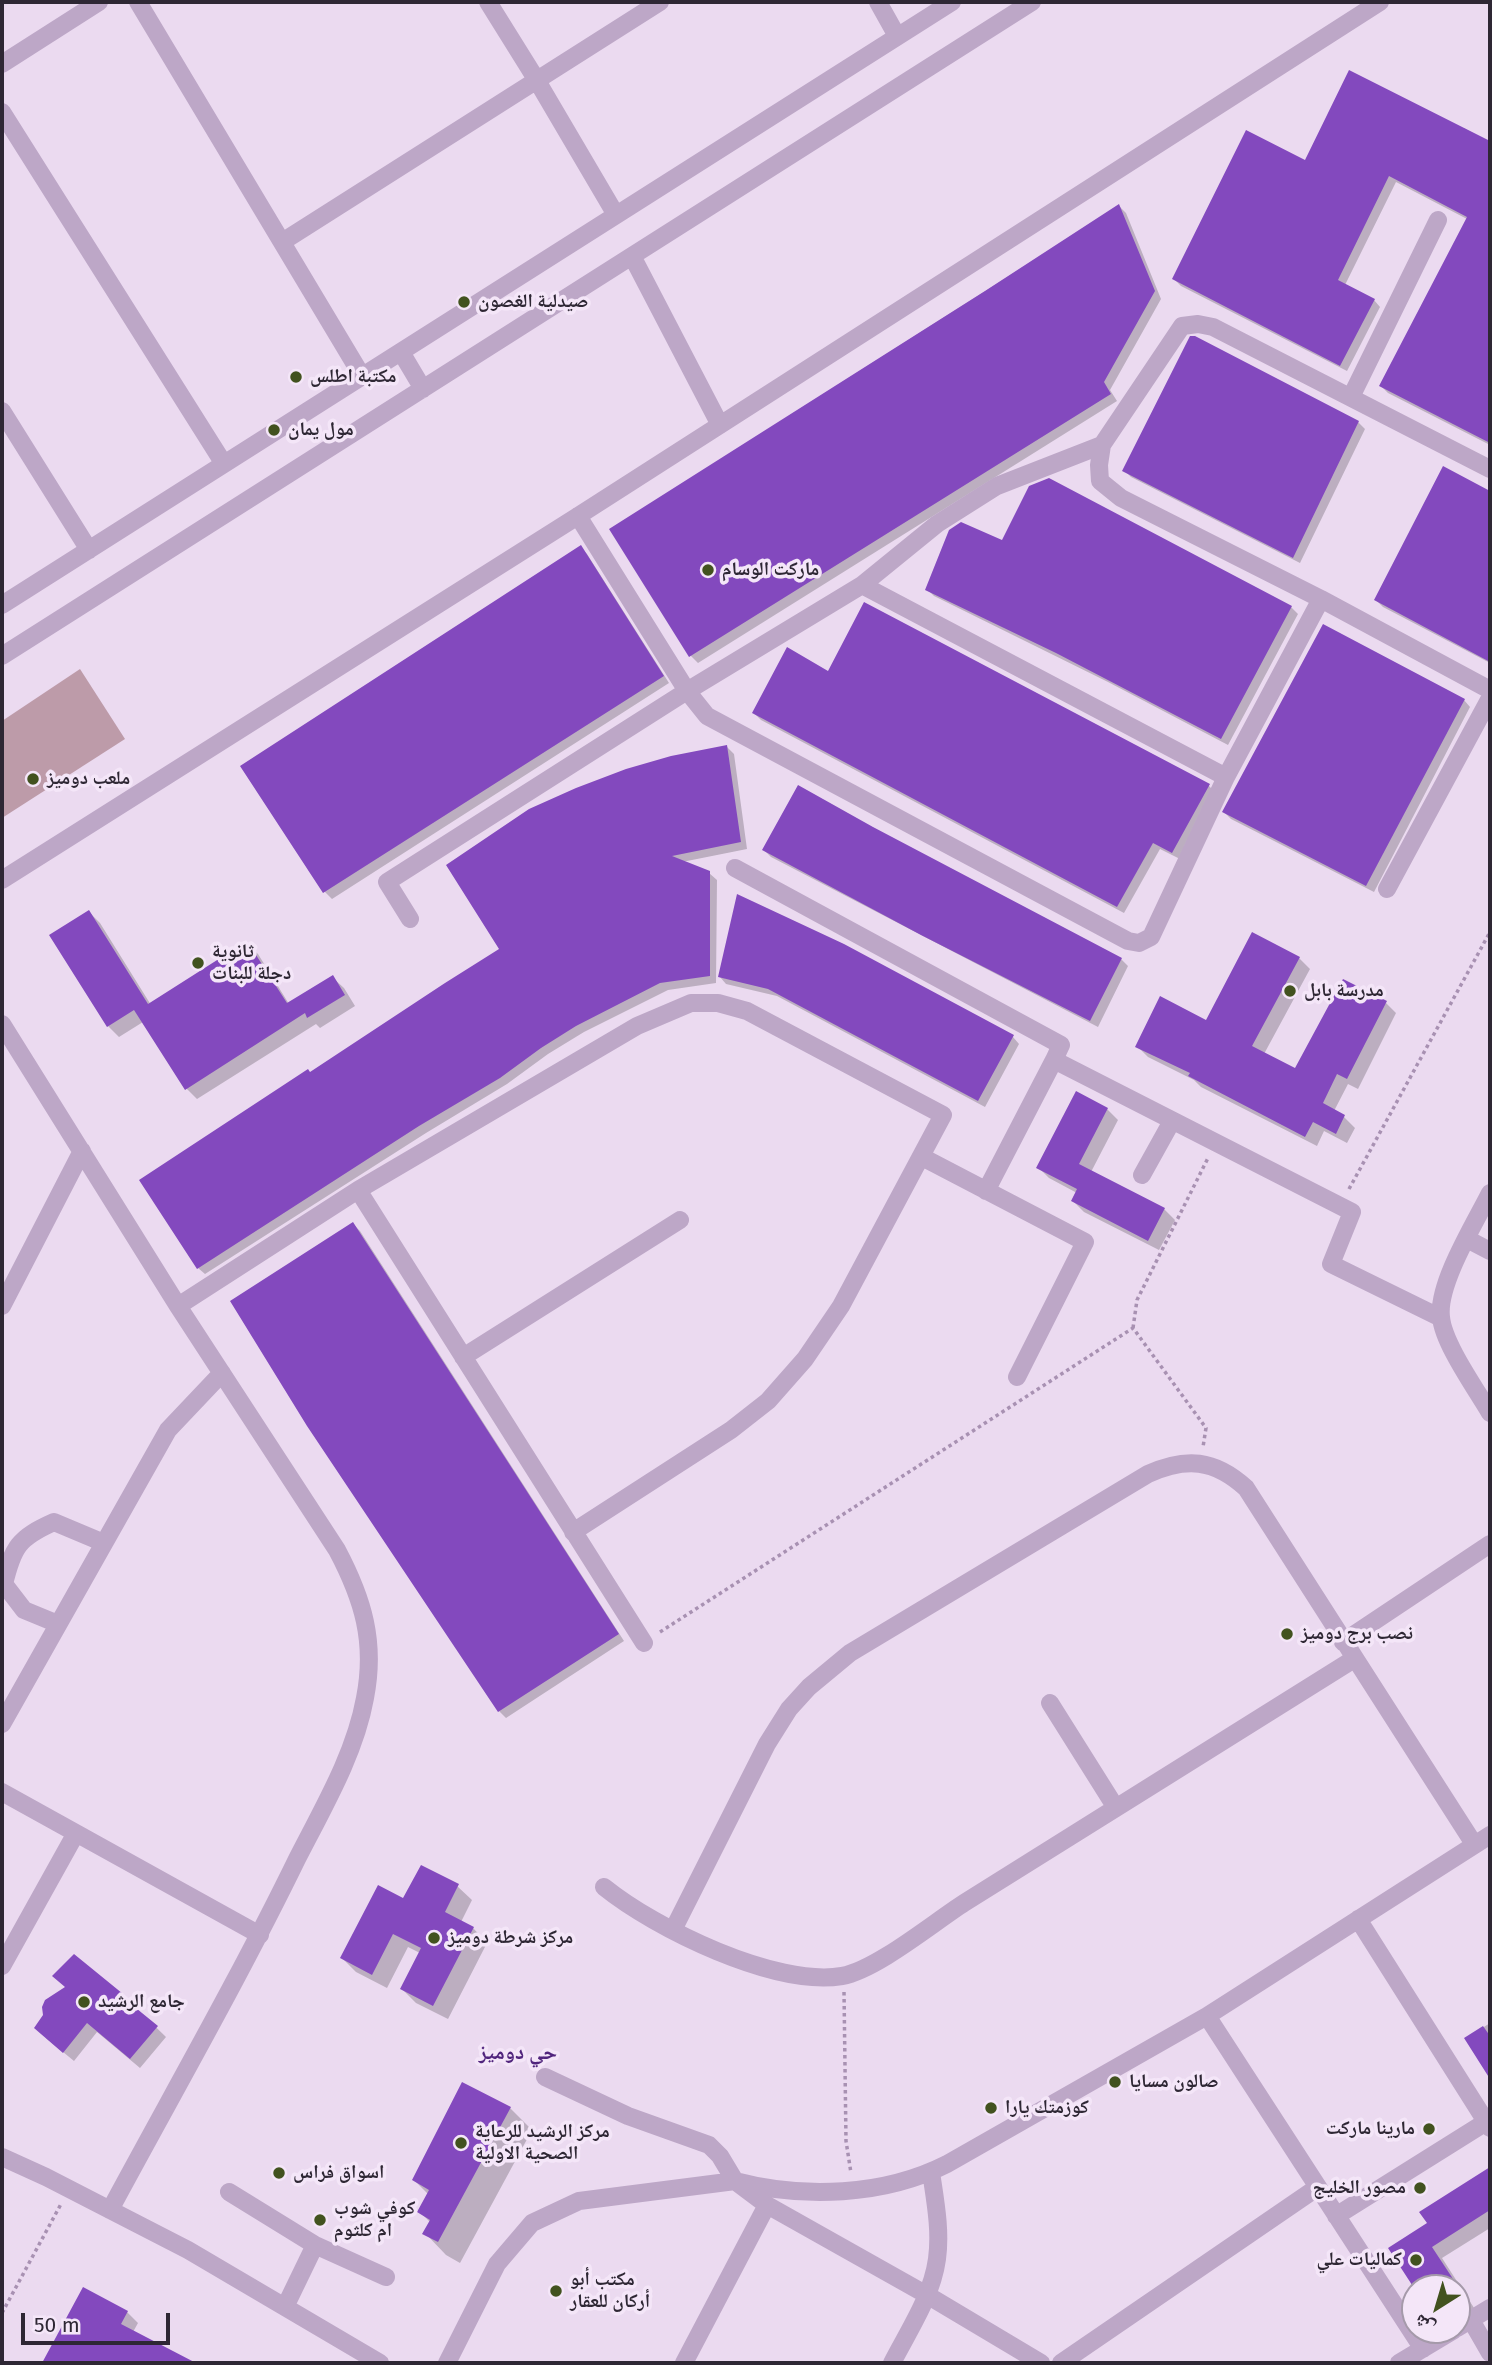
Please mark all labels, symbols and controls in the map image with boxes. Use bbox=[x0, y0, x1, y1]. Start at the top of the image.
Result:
place label: صيدلية الغصون bbox=[478, 291, 588, 313]
marker: صيدلية الغصون bbox=[456, 294, 472, 310]
place label: مكتبة اطلس bbox=[310, 366, 397, 388]
marker: مكتبة اطلس bbox=[288, 369, 304, 385]
place label: مول يمان bbox=[288, 419, 354, 441]
marker: مول يمان bbox=[266, 422, 282, 438]
place label: ماركت الوسام bbox=[722, 559, 819, 581]
marker: ماركت الوسام bbox=[700, 562, 716, 578]
place label: ملعب دوميز bbox=[47, 768, 130, 790]
marker: ملعب دوميز bbox=[25, 771, 41, 787]
place label: ثانوية دجلة للبنات bbox=[212, 941, 291, 985]
marker: ثانوية دجلة للبنات bbox=[190, 955, 206, 971]
place label: مدرسة بابل bbox=[1304, 980, 1384, 1002]
marker: مدرسة بابل bbox=[1282, 983, 1298, 999]
place label: نصب برج دوميز bbox=[1301, 1623, 1413, 1645]
marker: نصب برج دوميز bbox=[1279, 1626, 1295, 1642]
place label: مركز شرطة دوميز bbox=[448, 1927, 573, 1949]
marker: مركز شرطة دوميز bbox=[426, 1930, 442, 1946]
place label: جامع الرشيد bbox=[98, 1991, 185, 2013]
marker: جامع الرشيد bbox=[76, 1994, 92, 2010]
district label: حي دوميز bbox=[479, 2040, 557, 2066]
place label: صالون مسايا bbox=[1129, 2071, 1219, 2093]
marker: صالون مسايا bbox=[1107, 2074, 1123, 2090]
place label: كوزمتك يارا bbox=[1005, 2097, 1089, 2119]
marker: كوزمتك يارا bbox=[983, 2100, 999, 2116]
place label: مارينا ماركت bbox=[1326, 2118, 1415, 2140]
place label: مركز الرشيد للرعاية الصحية الاولية bbox=[475, 2121, 610, 2165]
marker: مارينا ماركت bbox=[1421, 2121, 1437, 2137]
marker: مركز الرشيد للرعاية الصحية الاولية bbox=[453, 2135, 469, 2151]
place label: اسواق فراس bbox=[293, 2162, 384, 2184]
marker: اسواق فراس bbox=[271, 2165, 287, 2181]
place label: مصور الخليج bbox=[1313, 2177, 1406, 2199]
marker: مصور الخليج bbox=[1412, 2180, 1428, 2196]
place label: كوفي شوب ام كلثوم bbox=[334, 2198, 415, 2242]
marker: كوفي شوب ام كلثوم bbox=[312, 2212, 328, 2228]
place label: كماليات علي bbox=[1316, 2249, 1402, 2271]
marker: كماليات علي bbox=[1408, 2252, 1424, 2268]
place label: مكتب أبو أركان للعقار bbox=[570, 2269, 650, 2313]
north arrow bbox=[1401, 2274, 1471, 2344]
marker: مكتب أبو أركان للعقار bbox=[548, 2283, 564, 2299]
scale bar bbox=[24, 2298, 173, 2342]
text: ش bbox=[1409, 2309, 1439, 2340]
text: 50 m bbox=[34, 2312, 80, 2338]

